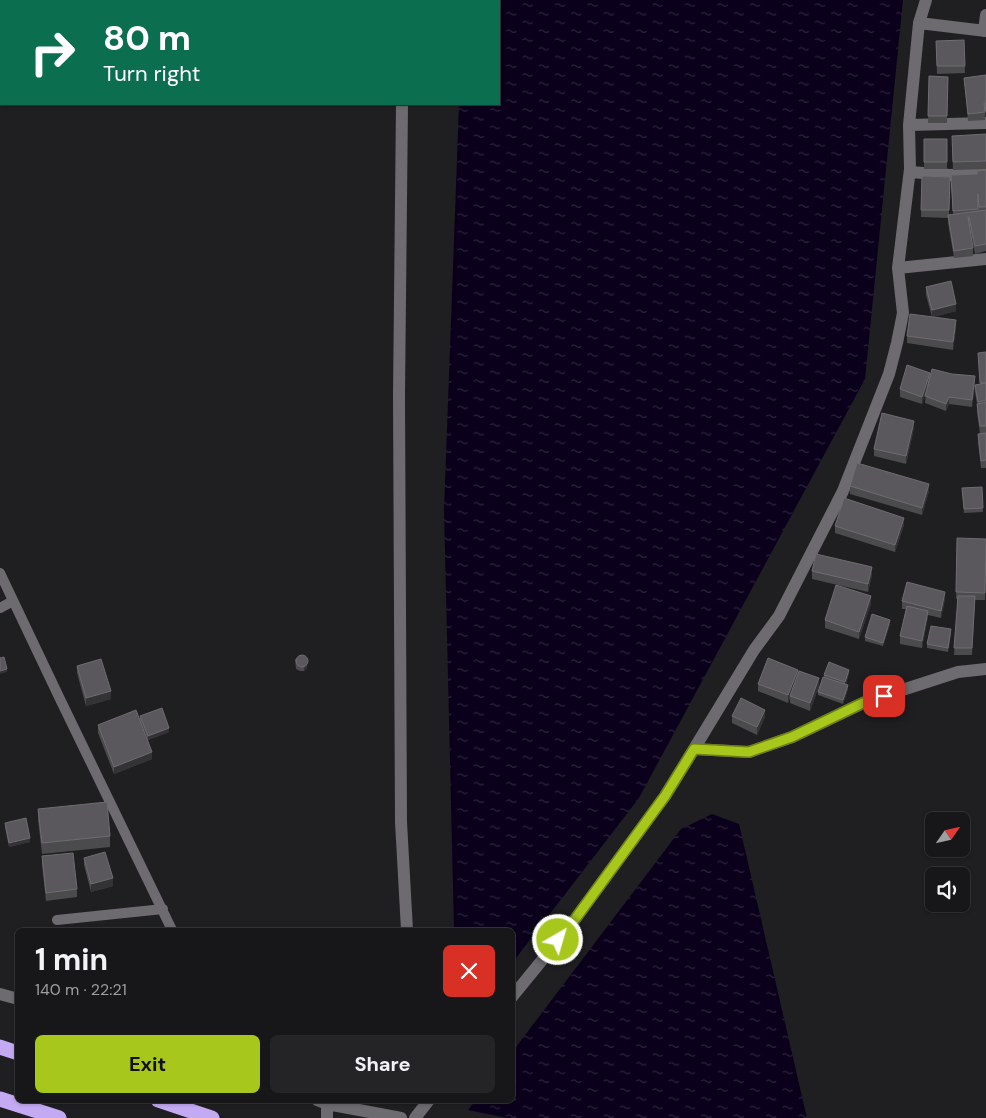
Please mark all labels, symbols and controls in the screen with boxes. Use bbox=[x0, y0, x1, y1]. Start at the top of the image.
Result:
text: 80 m bbox=[103, 15, 191, 61]
icon: right bbox=[20, 20, 85, 85]
text: Turn right bbox=[103, 59, 200, 88]
pin bbox=[863, 675, 905, 717]
icon: arrive bbox=[870, 682, 898, 710]
north arrow bbox=[925, 812, 970, 858]
map controls bbox=[925, 812, 970, 912]
button: sound bbox=[925, 867, 970, 912]
position arrow bbox=[531, 913, 583, 965]
text: 1 min bbox=[35, 940, 108, 979]
button: close bbox=[443, 945, 495, 997]
text: 140 m · 22:21 bbox=[35, 979, 127, 1000]
button: Exit bbox=[35, 1035, 260, 1093]
button: Share bbox=[270, 1035, 495, 1093]

